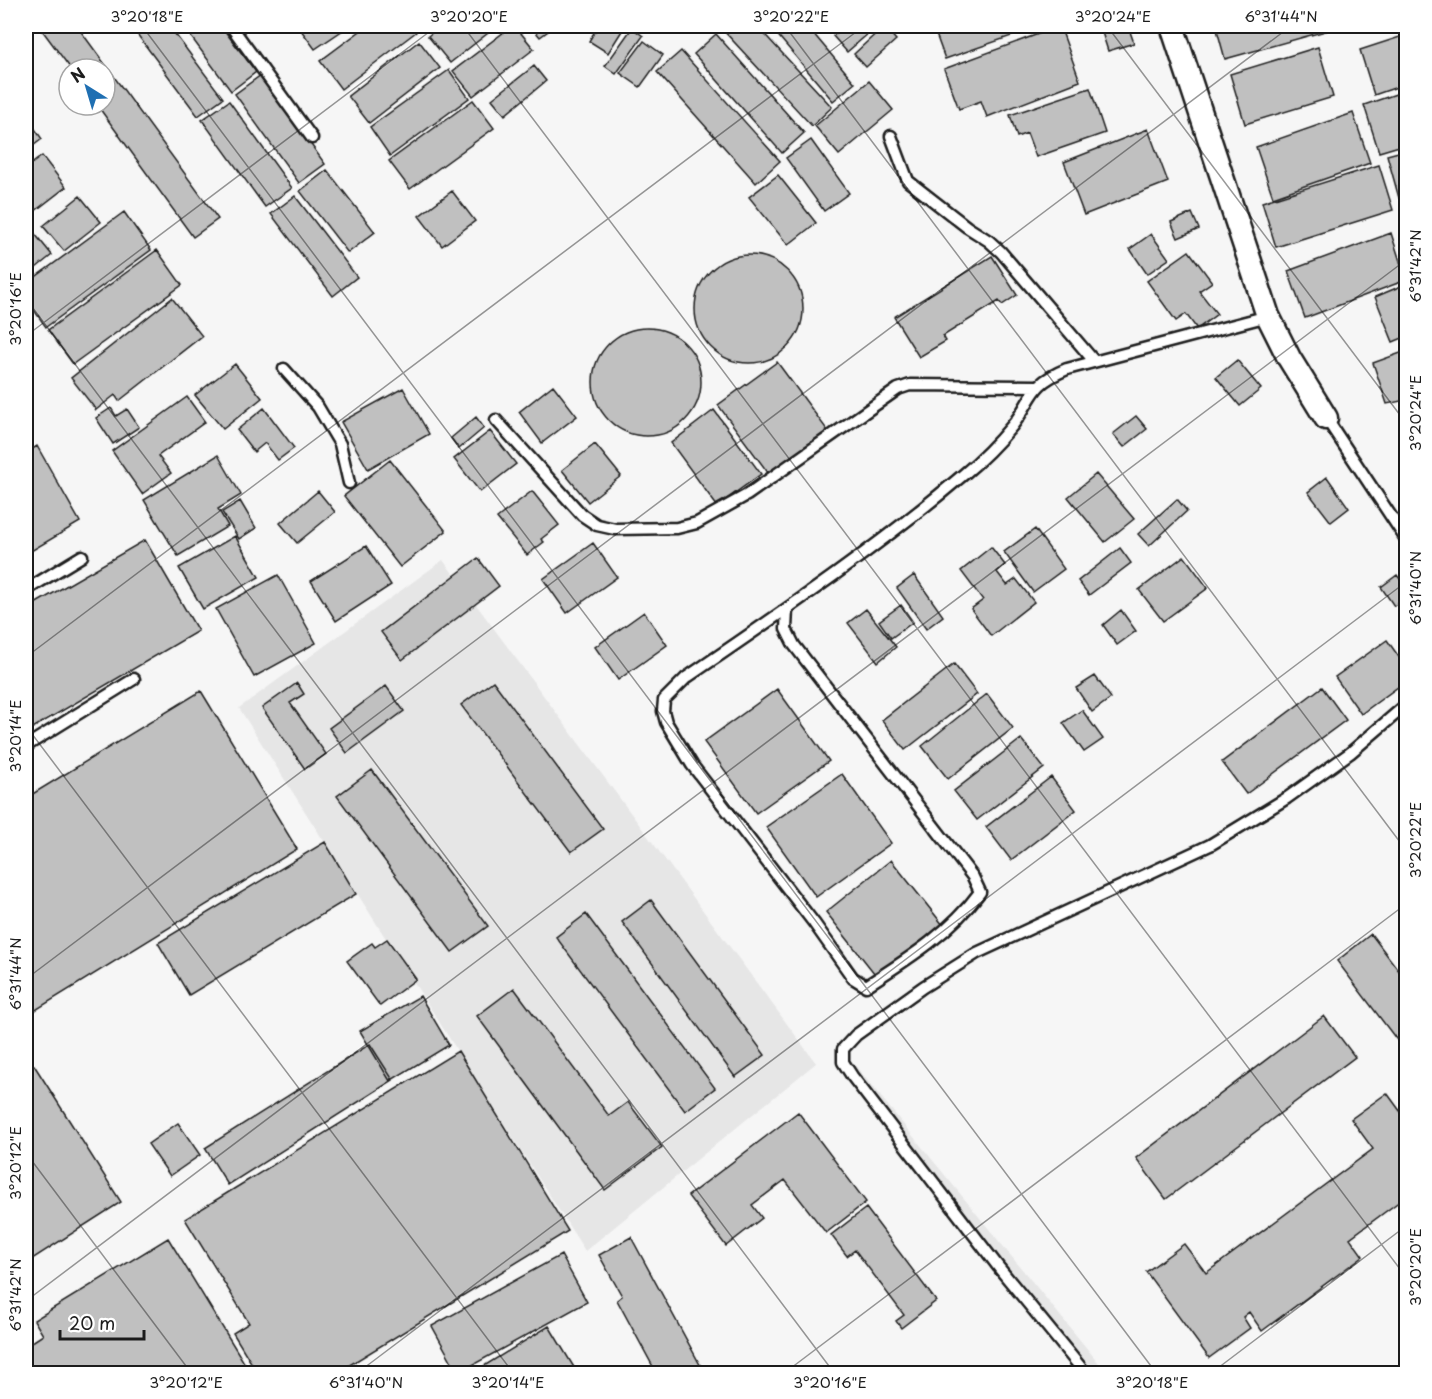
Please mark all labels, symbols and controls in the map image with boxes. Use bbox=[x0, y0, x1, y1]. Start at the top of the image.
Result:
text: 3°20'18"E bbox=[111, 4, 183, 27]
text: 3°20'20"E bbox=[430, 4, 508, 27]
text: 3°20'22"E bbox=[753, 4, 829, 27]
text: 3°20'24"E bbox=[1075, 4, 1151, 27]
text: 6°31'44"N bbox=[1244, 4, 1318, 27]
north arrow bbox=[57, 57, 117, 117]
text: N bbox=[65, 61, 90, 88]
text: 6°31'42"N bbox=[1403, 229, 1426, 303]
text: 3°20'16"E bbox=[3, 272, 26, 346]
text: 3°20'24"E bbox=[1403, 375, 1426, 451]
text: 6°31'40"N bbox=[1403, 551, 1426, 625]
text: 3°20'14"E bbox=[3, 699, 26, 773]
text: 3°20'22"E bbox=[1403, 802, 1426, 878]
text: 6°31'44"N bbox=[3, 937, 26, 1011]
text: 3°20'12"E bbox=[3, 1126, 26, 1200]
text: 3°20'20"E bbox=[1403, 1228, 1426, 1306]
text: 6°31'42"N bbox=[3, 1258, 26, 1332]
scale bar bbox=[60, 1303, 144, 1341]
text: 20 m bbox=[69, 1309, 115, 1336]
text: 3°20'12"E bbox=[149, 1370, 223, 1393]
text: 6°31'40"N bbox=[329, 1370, 403, 1393]
text: 3°20'14"E bbox=[471, 1370, 545, 1393]
text: 3°20'16"E bbox=[793, 1370, 867, 1393]
text: 3°20'18"E bbox=[1116, 1370, 1188, 1393]

